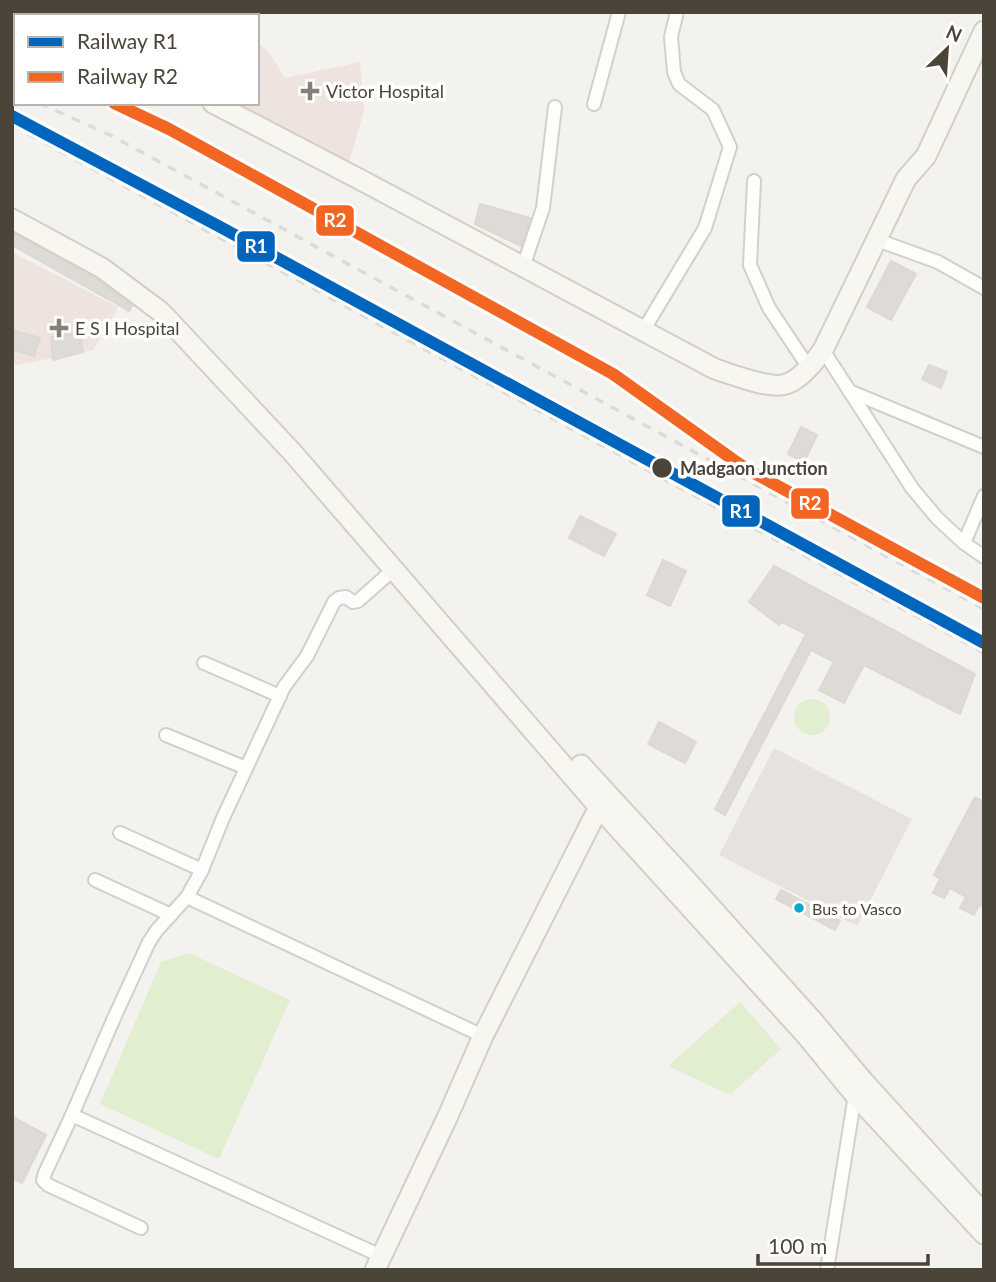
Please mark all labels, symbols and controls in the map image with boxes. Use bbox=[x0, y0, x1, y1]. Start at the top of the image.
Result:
legend bbox=[14, 14, 259, 105]
north arrow bbox=[912, 14, 982, 84]
text: N bbox=[943, 20, 966, 47]
text: Railway R1 bbox=[77, 28, 178, 53]
text: Railway R2 bbox=[77, 63, 178, 88]
place label: Victor Hospital bbox=[326, 80, 444, 102]
marker: Victor Hospital bbox=[300, 81, 320, 101]
line badge: R2 bbox=[315, 204, 355, 237]
text: R2 bbox=[323, 208, 347, 231]
line badge: R1 bbox=[236, 230, 276, 263]
text: R1 bbox=[244, 234, 268, 257]
place label: E S I Hospital bbox=[75, 317, 180, 339]
marker: E S I Hospital bbox=[49, 318, 69, 338]
marker: Madgaon Junction bbox=[650, 456, 674, 480]
place label: Madgaon Junction bbox=[680, 457, 828, 479]
line badge: R2 bbox=[790, 487, 830, 520]
text: R2 bbox=[798, 491, 822, 514]
line badge: R1 bbox=[721, 494, 761, 528]
text: R1 bbox=[729, 499, 753, 522]
place label: Bus to Vasco bbox=[812, 899, 902, 918]
marker: Bus to Vasco bbox=[792, 901, 806, 915]
scale bar bbox=[758, 1222, 928, 1266]
text: 100 m bbox=[768, 1233, 827, 1258]

